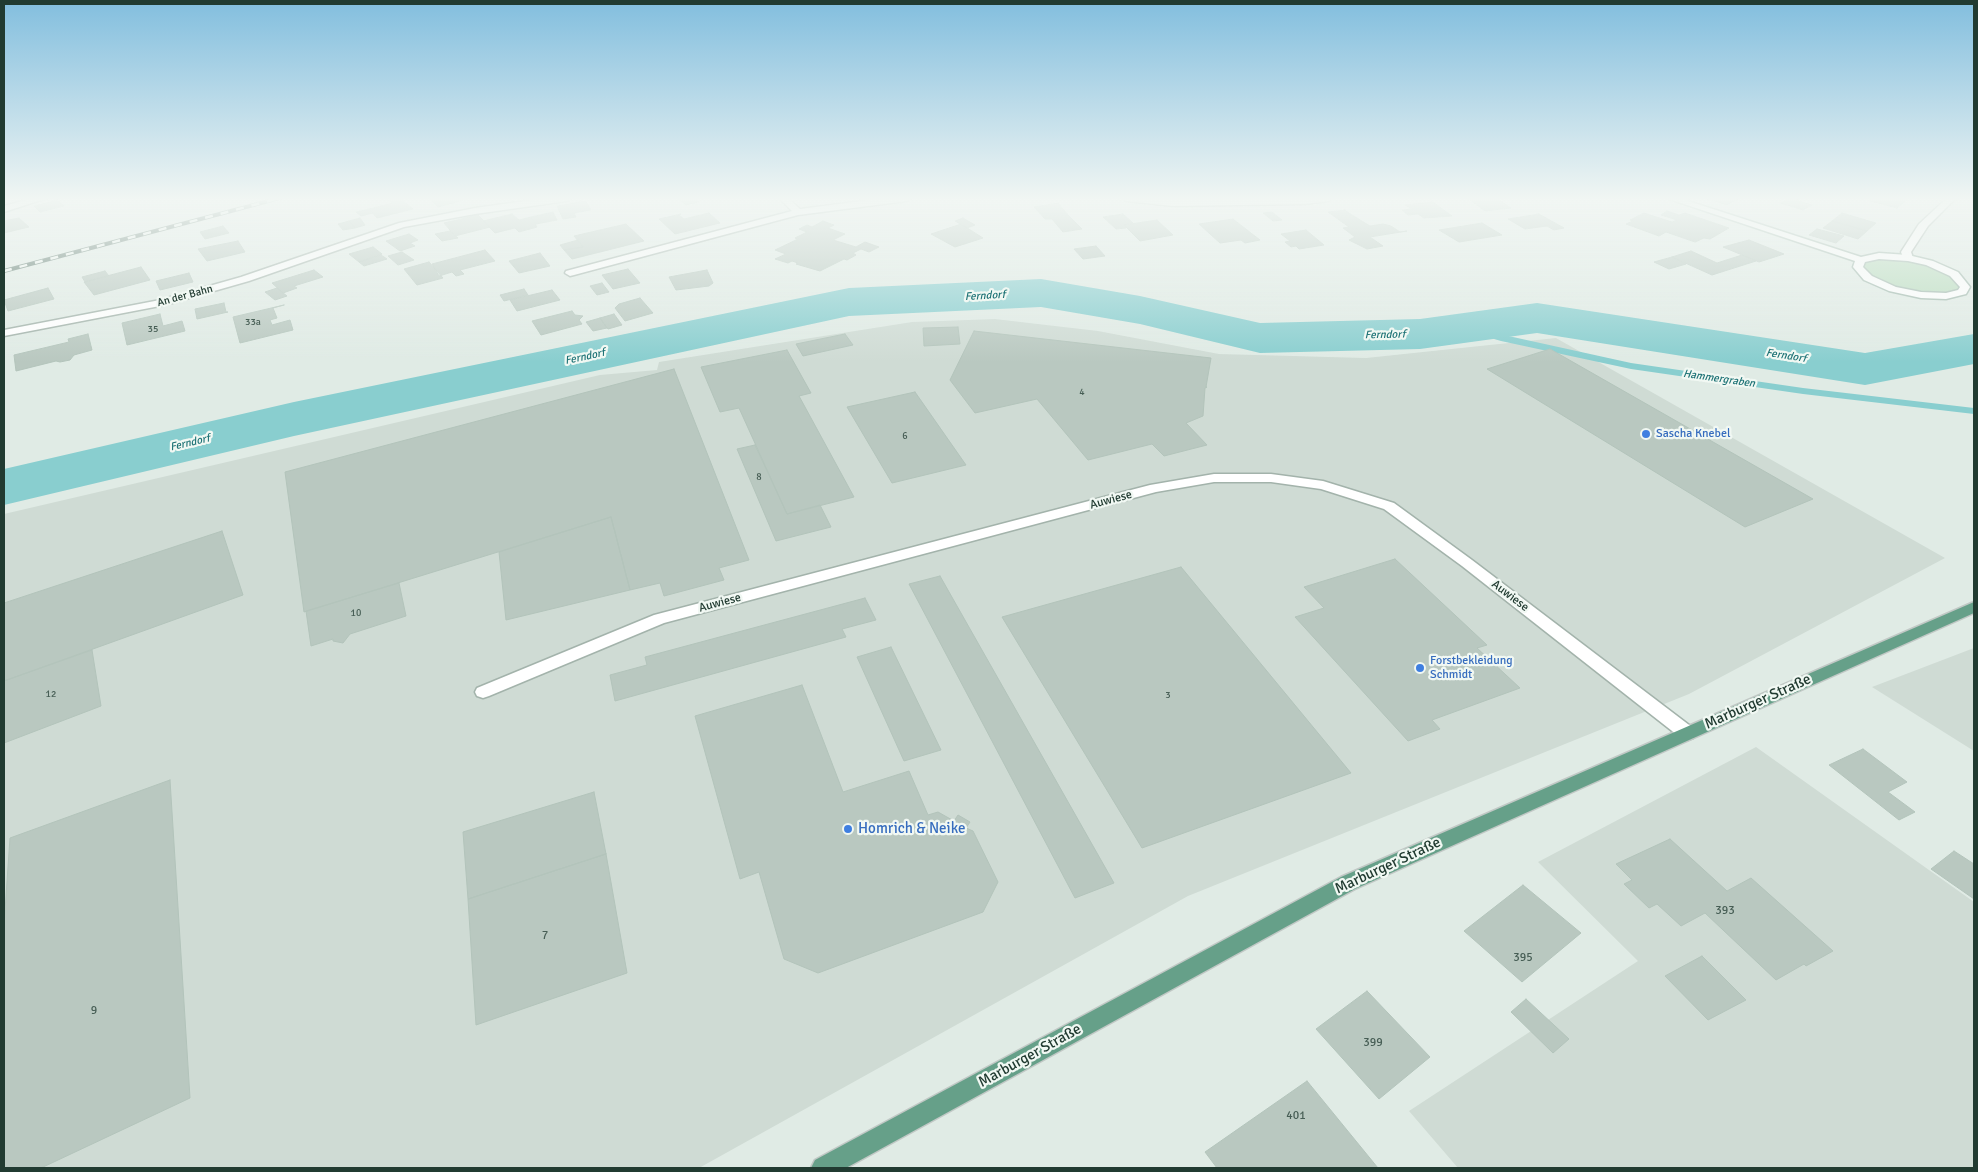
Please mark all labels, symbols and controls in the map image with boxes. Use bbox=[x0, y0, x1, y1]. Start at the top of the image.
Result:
street label: An der Bahn bbox=[156, 282, 214, 310]
water label: Ferndorf bbox=[964, 288, 1006, 304]
house number: 33a bbox=[245, 316, 261, 328]
house number: 35 bbox=[148, 323, 158, 335]
water label: Ferndorf bbox=[1365, 328, 1405, 342]
water label: Ferndorf bbox=[564, 346, 606, 368]
water label: Ferndorf bbox=[1765, 346, 1807, 366]
water label: Hammergraben bbox=[1682, 367, 1756, 391]
house number: 4 bbox=[1079, 386, 1085, 398]
place label: Sascha Knebel bbox=[1656, 427, 1730, 441]
marker: Sascha Knebel bbox=[1640, 428, 1652, 440]
house number: 6 bbox=[902, 430, 908, 442]
water label: Ferndorf bbox=[169, 432, 211, 454]
house number: 8 bbox=[756, 471, 762, 483]
street label: Auwiese bbox=[1088, 487, 1134, 513]
street label: Auwiese bbox=[1488, 577, 1532, 615]
street label: Auwiese bbox=[697, 590, 743, 616]
house number: 10 bbox=[351, 607, 361, 619]
place label: Forstbekleidung Schmidt bbox=[1430, 654, 1513, 682]
marker: Forstbekleidung Schmidt bbox=[1414, 662, 1426, 674]
street label: Marburger Straße bbox=[1702, 670, 1814, 734]
house number: 12 bbox=[46, 688, 56, 700]
house number: 3 bbox=[1165, 689, 1171, 701]
place label: Homrich & Neike bbox=[858, 820, 965, 838]
marker: Homrich & Neike bbox=[842, 823, 854, 835]
street label: Marburger Straße bbox=[1332, 834, 1444, 898]
house number: 393 bbox=[1715, 904, 1735, 918]
house number: 7 bbox=[542, 929, 548, 943]
house number: 395 bbox=[1513, 951, 1533, 965]
house number: 9 bbox=[91, 1004, 97, 1018]
street label: Marburger Straße bbox=[976, 1020, 1084, 1092]
house number: 399 bbox=[1363, 1036, 1383, 1050]
house number: 401 bbox=[1286, 1109, 1306, 1123]

